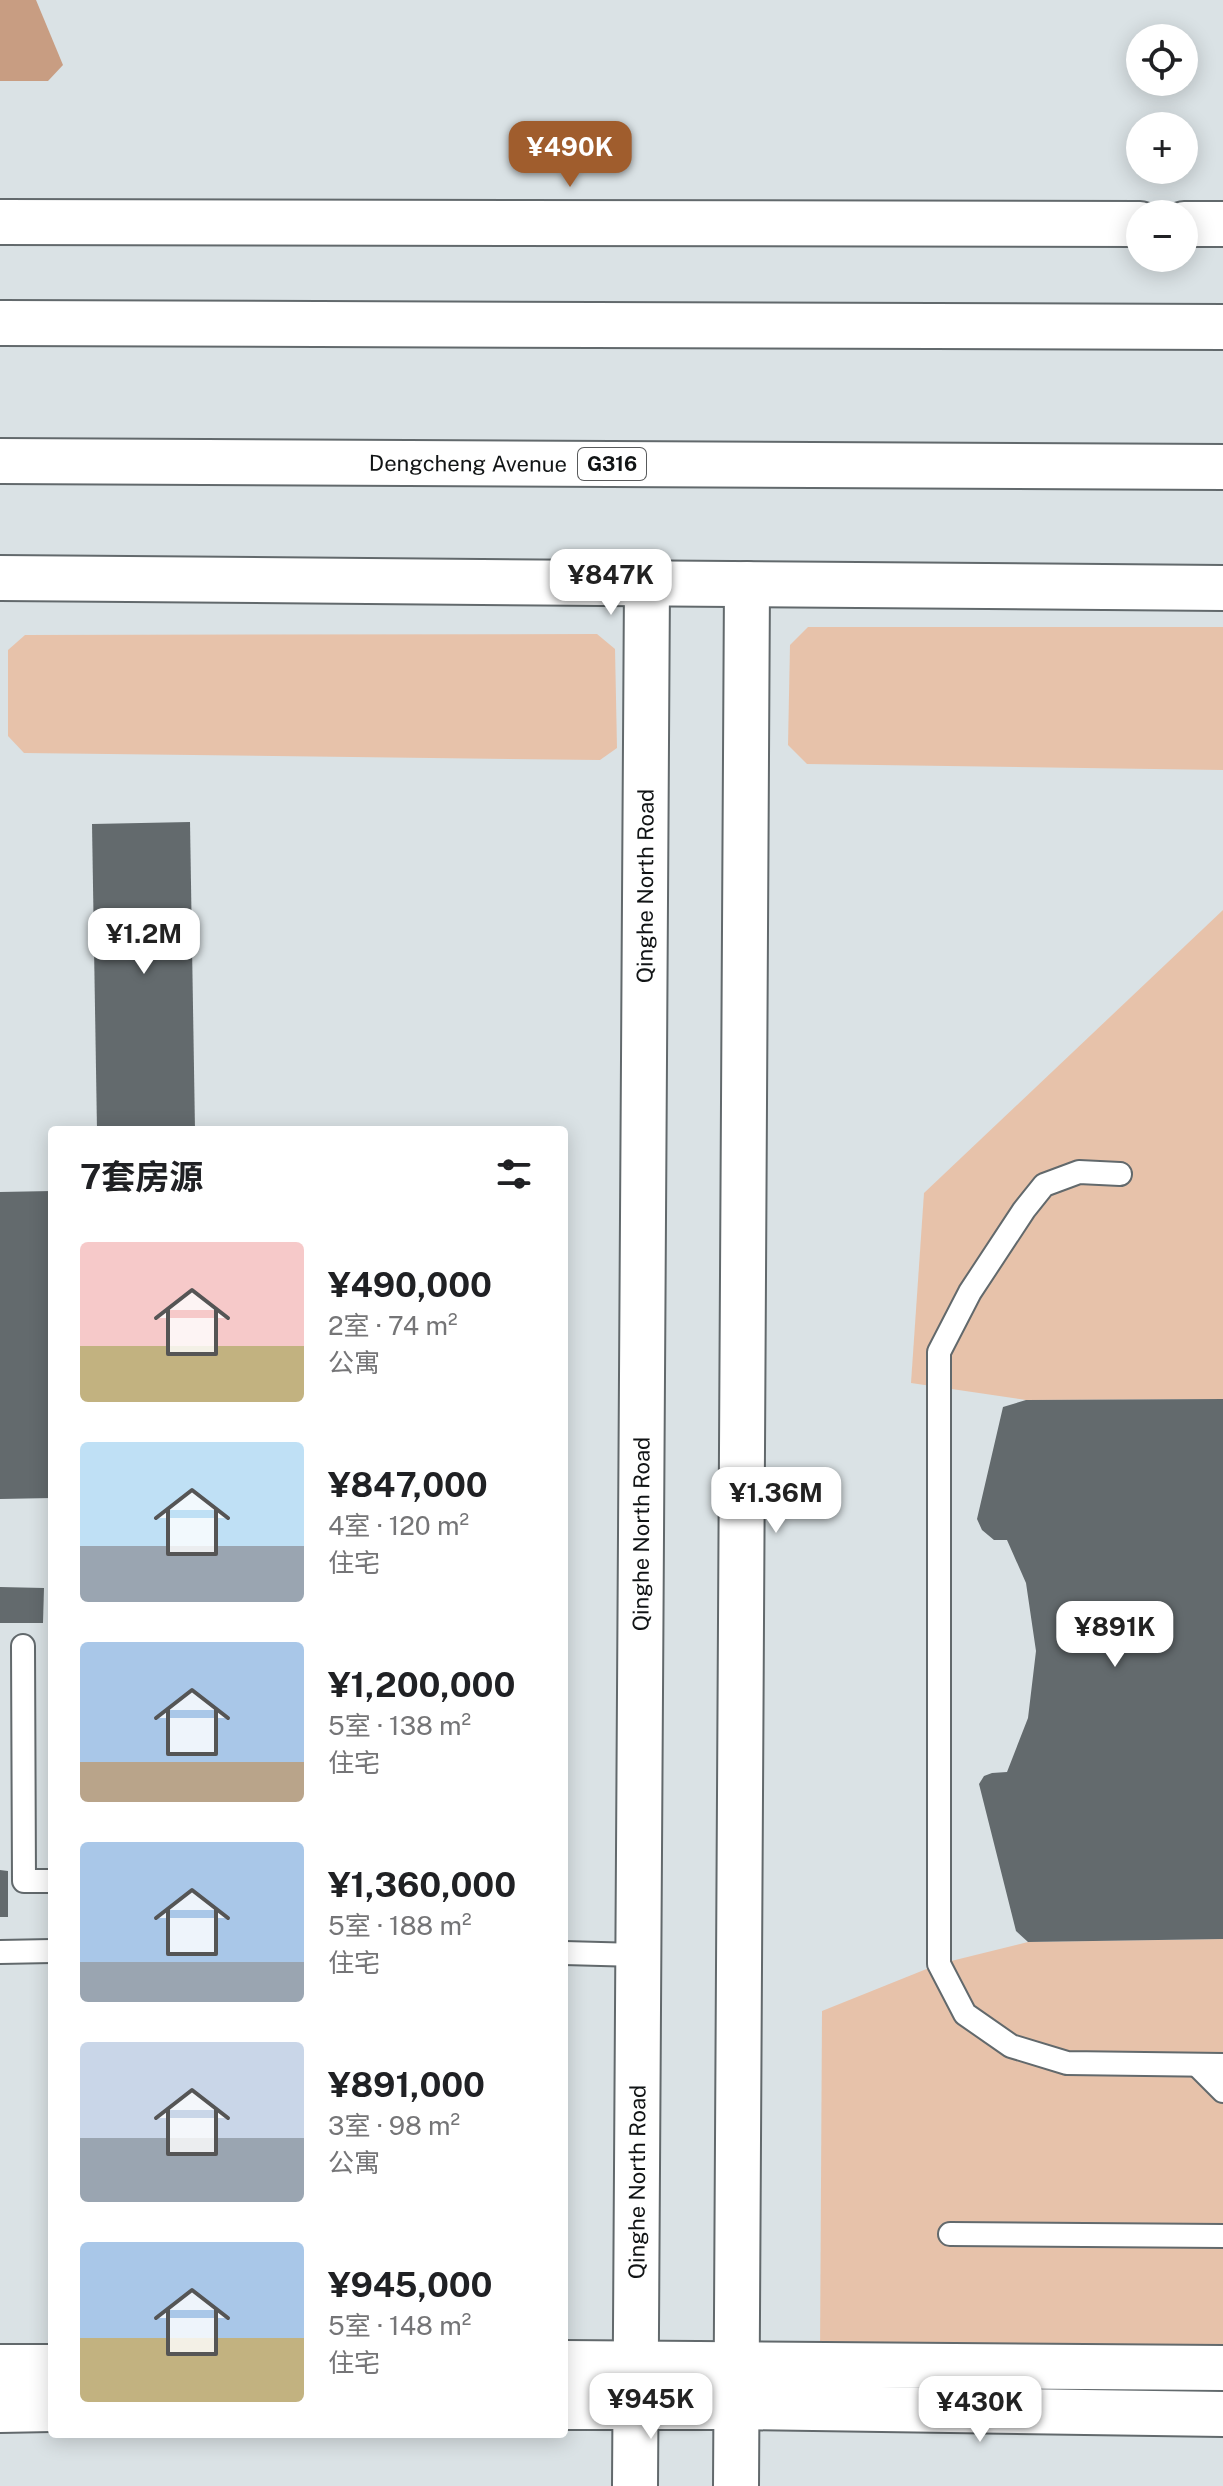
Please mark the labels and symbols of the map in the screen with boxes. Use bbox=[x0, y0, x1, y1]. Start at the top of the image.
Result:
pin: ¥490K bbox=[514, 121, 626, 189]
road number: G316 bbox=[578, 448, 646, 480]
street label: Dengcheng Avenue bbox=[369, 450, 567, 477]
pin: ¥847K bbox=[555, 549, 667, 617]
street label: Qinghe North Road bbox=[631, 789, 659, 983]
pin: ¥1.2M bbox=[88, 908, 200, 976]
street label: Qinghe North Road bbox=[627, 1437, 655, 1631]
pin: ¥1.36M bbox=[711, 1467, 841, 1535]
pin: ¥891K bbox=[1059, 1601, 1171, 1669]
street label: Qinghe North Road bbox=[623, 2085, 651, 2279]
pin: ¥945K bbox=[595, 2373, 707, 2441]
pin: ¥430K bbox=[924, 2376, 1036, 2444]

